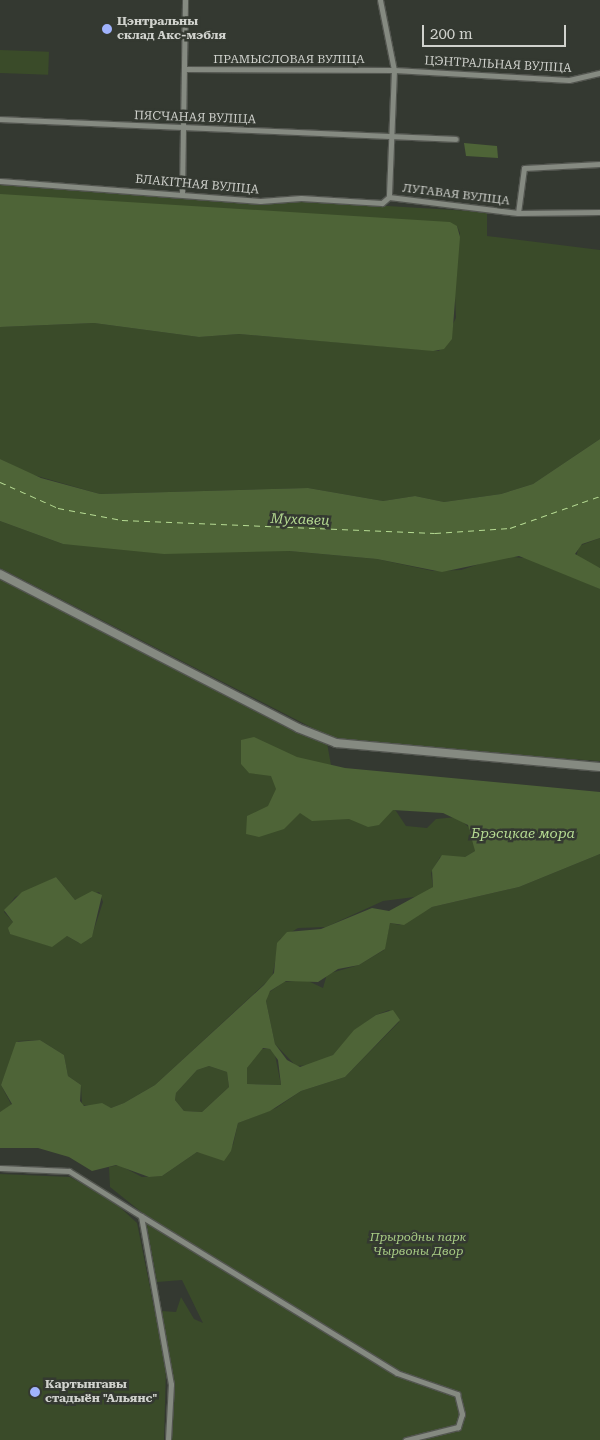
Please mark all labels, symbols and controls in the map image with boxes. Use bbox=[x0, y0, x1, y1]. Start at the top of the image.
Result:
place label: Цэнтральны склад Акс-мэбля bbox=[117, 15, 226, 43]
scale bar bbox=[425, 15, 569, 47]
marker: Цэнтральны склад Акс-мэбля bbox=[101, 23, 113, 35]
text: 200 m bbox=[430, 25, 473, 43]
street label: ПРАМЫСЛОВАЯ ВУЛІЦА bbox=[213, 53, 365, 67]
street label: ЦЭНТРАЛЬНАЯ ВУЛІЦА bbox=[424, 54, 572, 76]
street label: ПЯСЧАНАЯ ВУЛІЦА bbox=[134, 109, 256, 127]
street label: БЛАКІТНАЯ ВУЛІЦА bbox=[135, 172, 259, 198]
street label: ЛУГАВАЯ ВУЛІЦА bbox=[402, 181, 510, 209]
water label: Мухавец bbox=[270, 510, 330, 528]
water label: Брэсцкае мора bbox=[471, 825, 575, 841]
park label: Прыродны парк Чырвоны Двор bbox=[370, 1231, 466, 1259]
place label: Картынгавы стадыён "Альянс" bbox=[45, 1378, 157, 1406]
marker: Картынгавы стадыён "Альянс" bbox=[29, 1386, 41, 1398]

